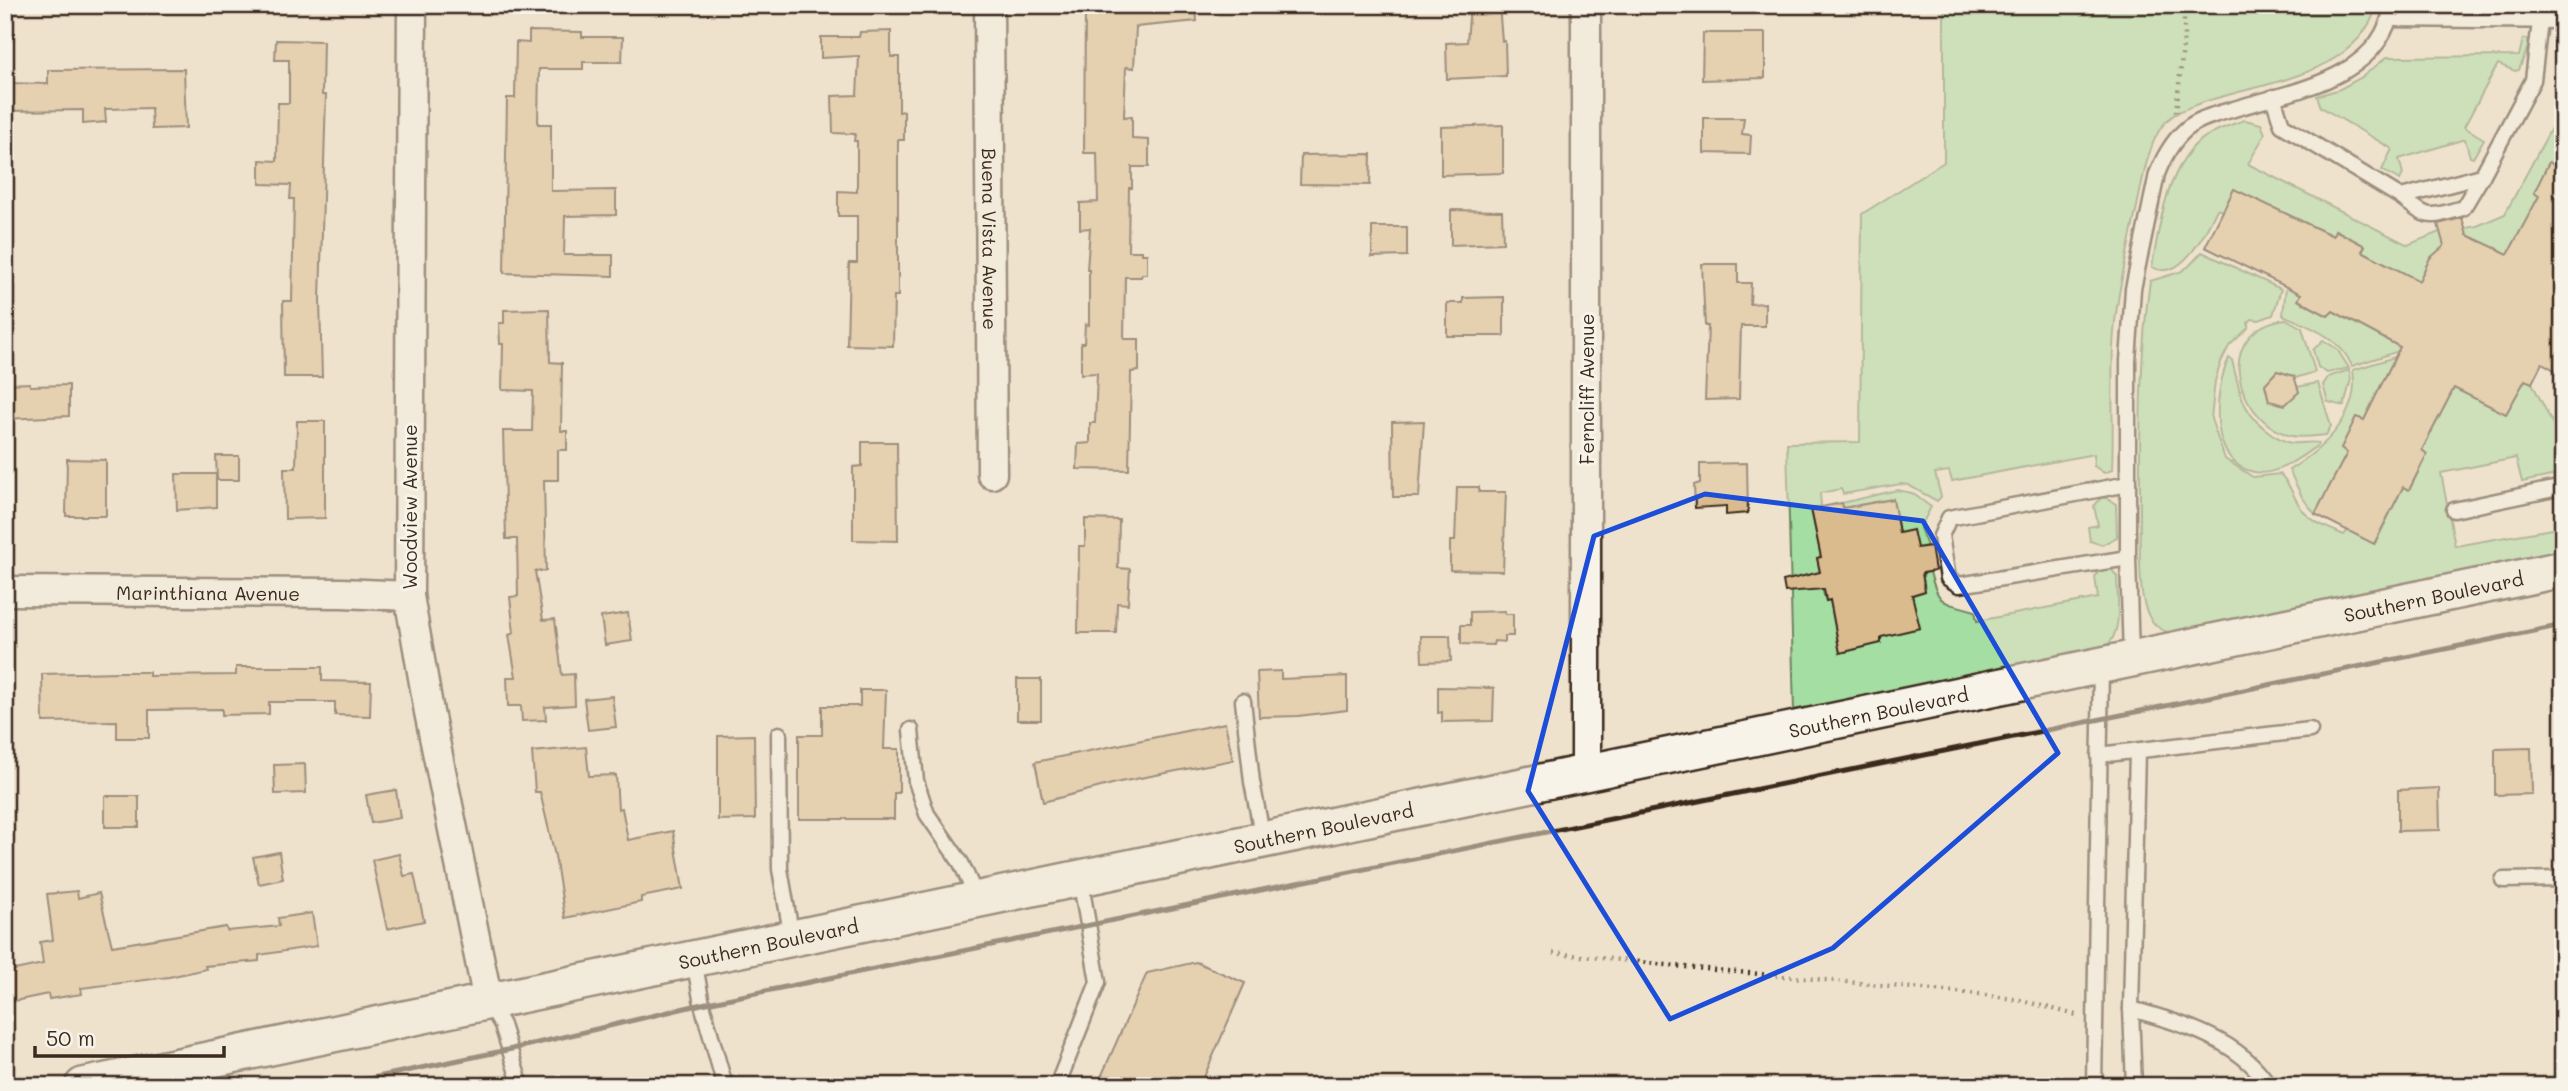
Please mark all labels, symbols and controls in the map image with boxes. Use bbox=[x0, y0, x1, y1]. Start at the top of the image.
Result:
street label: Buena Vista Avenue bbox=[977, 148, 1004, 330]
street label: Ferncliff Avenue bbox=[1574, 314, 1599, 464]
street label: Woodview Avenue bbox=[397, 424, 422, 590]
street label: Southern Boulevard bbox=[2341, 565, 2526, 627]
street label: Marinthiana Avenue bbox=[116, 579, 300, 605]
street label: Southern Boulevard bbox=[1786, 681, 1971, 743]
street label: Southern Boulevard bbox=[1231, 797, 1415, 858]
street label: Southern Boulevard bbox=[676, 912, 860, 974]
scale bar bbox=[35, 1014, 224, 1058]
text: 50 m bbox=[46, 1024, 95, 1051]

